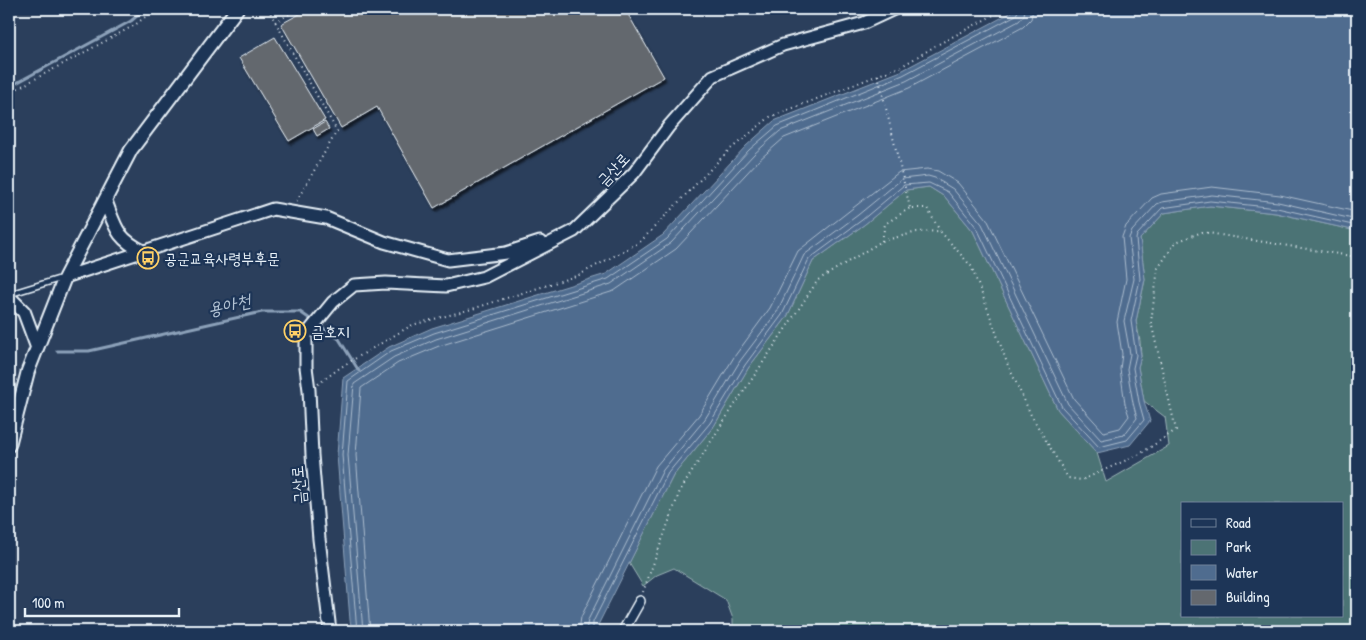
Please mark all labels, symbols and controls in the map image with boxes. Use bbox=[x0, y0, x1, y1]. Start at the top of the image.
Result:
street label: 금산로 bbox=[592, 147, 634, 191]
bus stop icon: 공군교육사령부후문 bbox=[136, 246, 160, 270]
place label: 공군교육사령부후문 bbox=[164, 247, 280, 269]
water label: 용아천 bbox=[205, 287, 254, 322]
bus stop icon: 금호지 bbox=[283, 319, 307, 343]
place label: 금호지 bbox=[311, 320, 350, 342]
street label: 금산로 bbox=[285, 465, 311, 505]
legend bbox=[1181, 502, 1344, 618]
text: Road bbox=[1226, 512, 1251, 533]
text: Park bbox=[1226, 536, 1251, 557]
text: Water bbox=[1226, 562, 1258, 583]
scale bar bbox=[25, 585, 179, 617]
text: Building bbox=[1226, 586, 1270, 607]
text: 100 m bbox=[32, 592, 65, 613]

